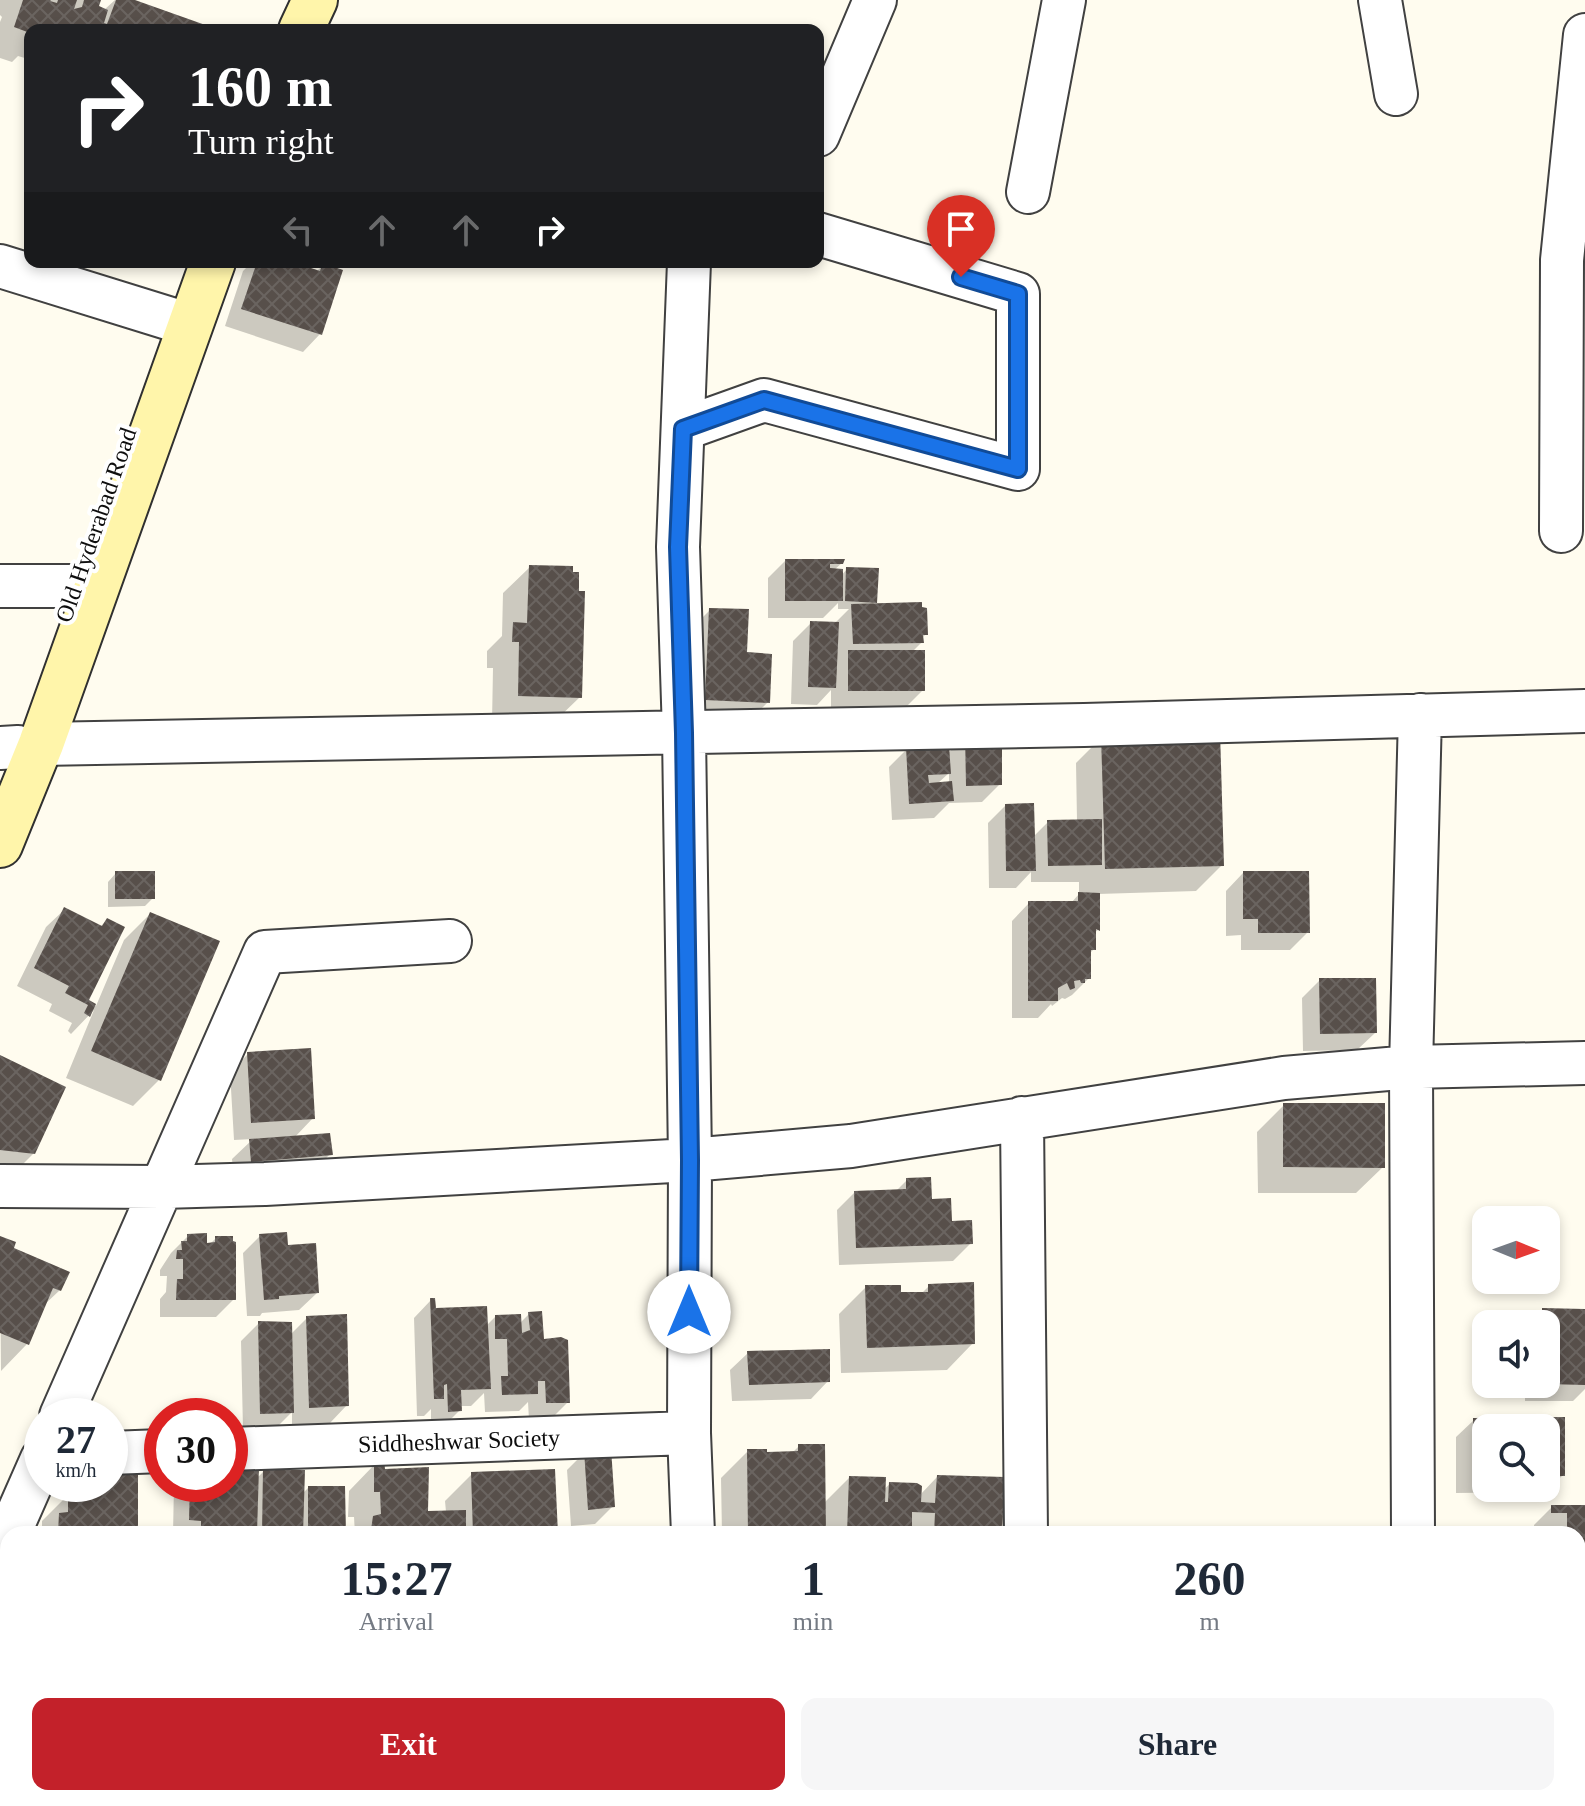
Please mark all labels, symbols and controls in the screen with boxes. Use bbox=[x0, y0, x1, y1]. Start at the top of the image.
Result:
icon: right bbox=[56, 56, 160, 160]
text: 160 m bbox=[188, 56, 333, 118]
text: Turn right bbox=[188, 122, 334, 162]
pin bbox=[927, 195, 995, 277]
icon: arrive bbox=[939, 207, 983, 251]
icon: left bbox=[276, 208, 320, 252]
icon: ahead bbox=[360, 208, 404, 252]
icon: ahead bbox=[444, 208, 488, 252]
icon: right bbox=[528, 208, 572, 252]
street label: Old Hyderabad Road bbox=[51, 424, 141, 626]
north arrow bbox=[1472, 1206, 1560, 1294]
map controls bbox=[1472, 1206, 1560, 1502]
position arrow bbox=[647, 1270, 731, 1354]
button: sound bbox=[1472, 1310, 1560, 1398]
speed limit sign: 30 bbox=[144, 1398, 248, 1502]
button: search bbox=[1472, 1414, 1560, 1502]
text: 27 bbox=[56, 1417, 96, 1462]
street label: Siddheshwar Society bbox=[358, 1424, 560, 1458]
text: km/h bbox=[55, 1459, 97, 1481]
text: 15:27 bbox=[340, 1552, 452, 1605]
text: 1 bbox=[801, 1552, 825, 1605]
text: 260 bbox=[1174, 1552, 1246, 1605]
text: Arrival bbox=[359, 1607, 434, 1636]
text: min bbox=[793, 1607, 833, 1636]
text: m bbox=[1199, 1607, 1220, 1636]
button: Exit bbox=[32, 1698, 785, 1790]
button: Share bbox=[801, 1698, 1554, 1790]

